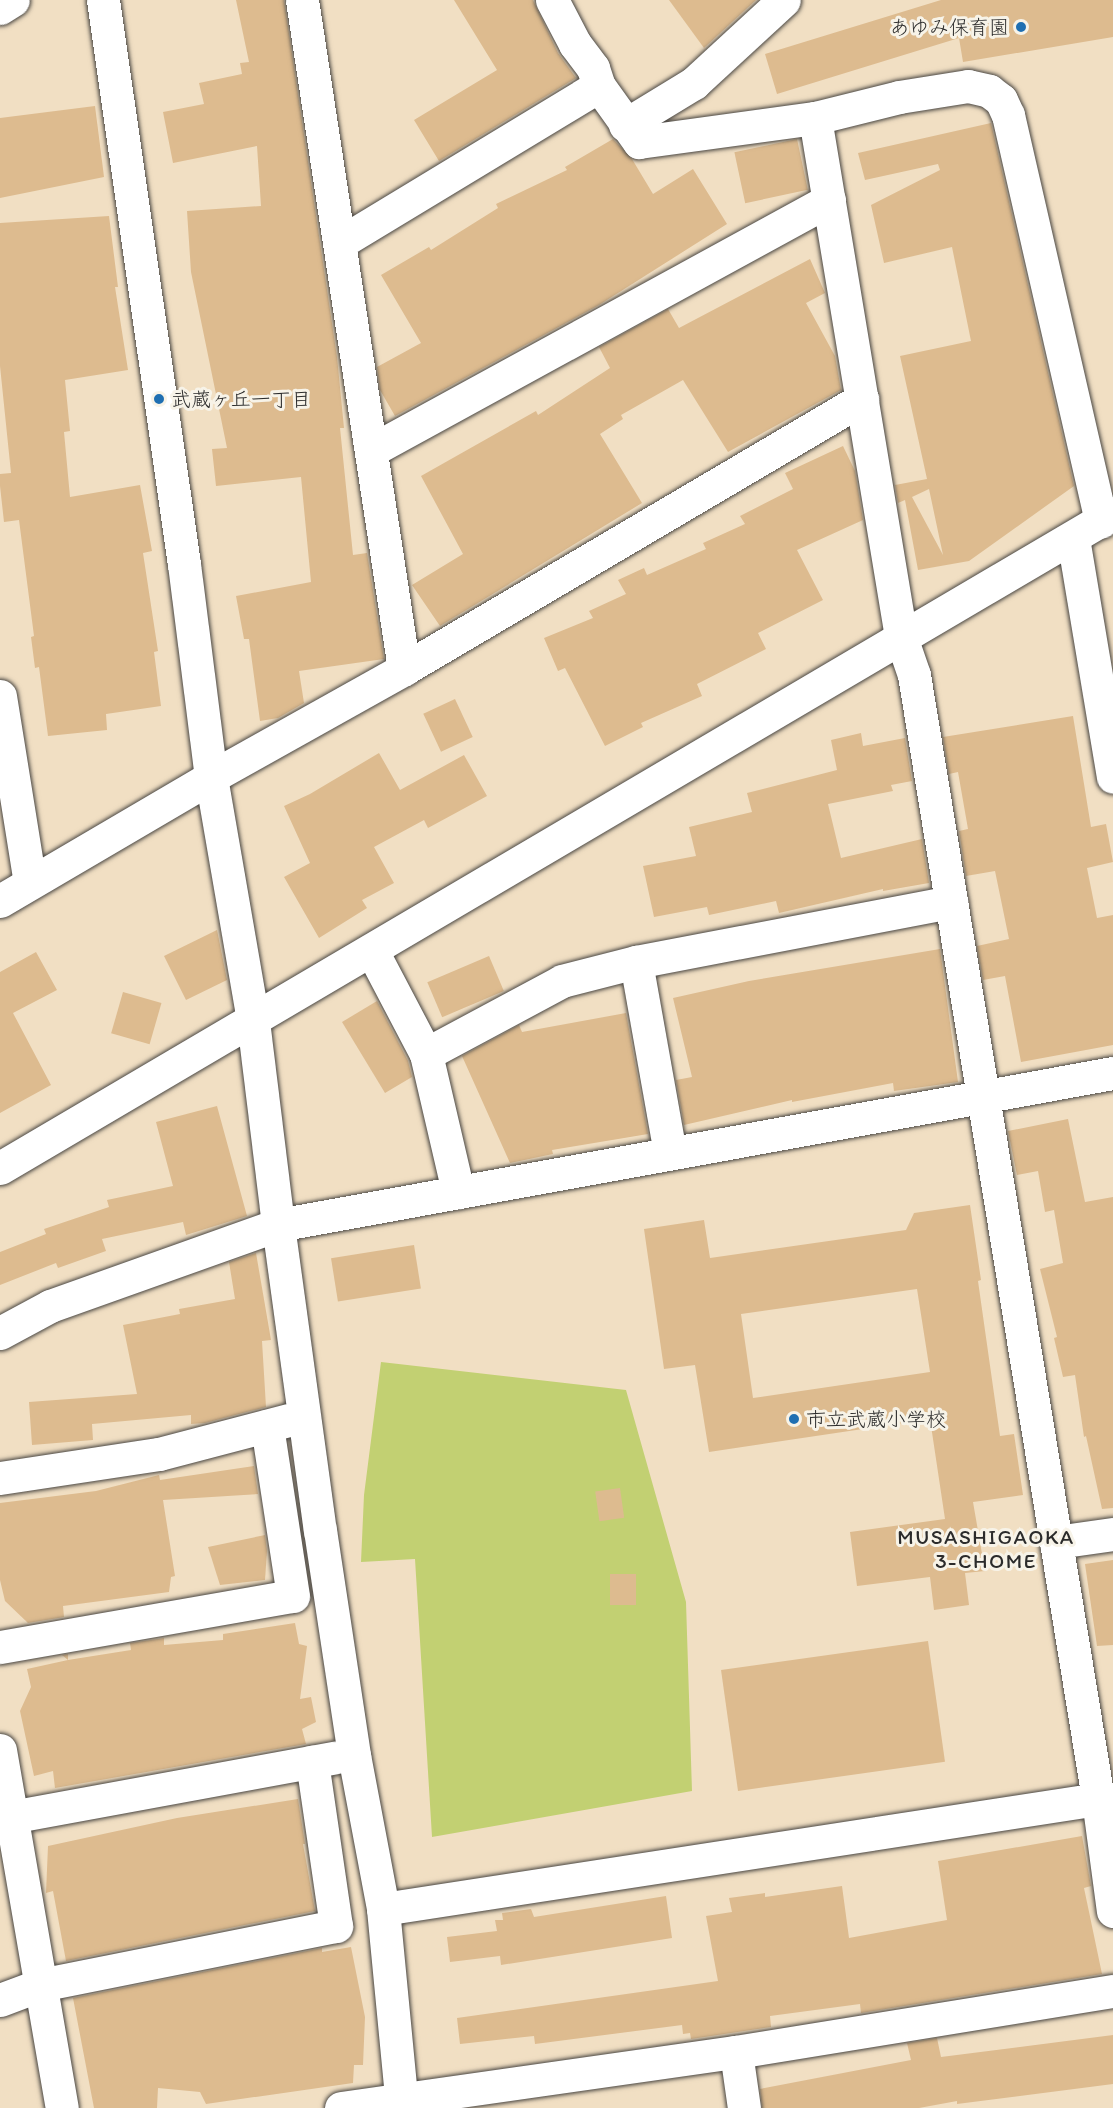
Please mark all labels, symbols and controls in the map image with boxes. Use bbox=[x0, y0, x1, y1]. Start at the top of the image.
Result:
place label: あゆみ保育園 bbox=[889, 15, 1009, 39]
marker: あゆみ保育園 bbox=[1014, 20, 1028, 34]
place label: 武蔵ヶ丘一丁目 bbox=[171, 387, 311, 411]
marker: 武蔵ヶ丘一丁目 bbox=[152, 392, 166, 406]
place label: 市立武蔵小学校 bbox=[806, 1407, 946, 1431]
marker: 市立武蔵小学校 bbox=[787, 1412, 801, 1426]
district label: MUSASHIGAOKA 3-CHOME bbox=[897, 1524, 1075, 1574]

